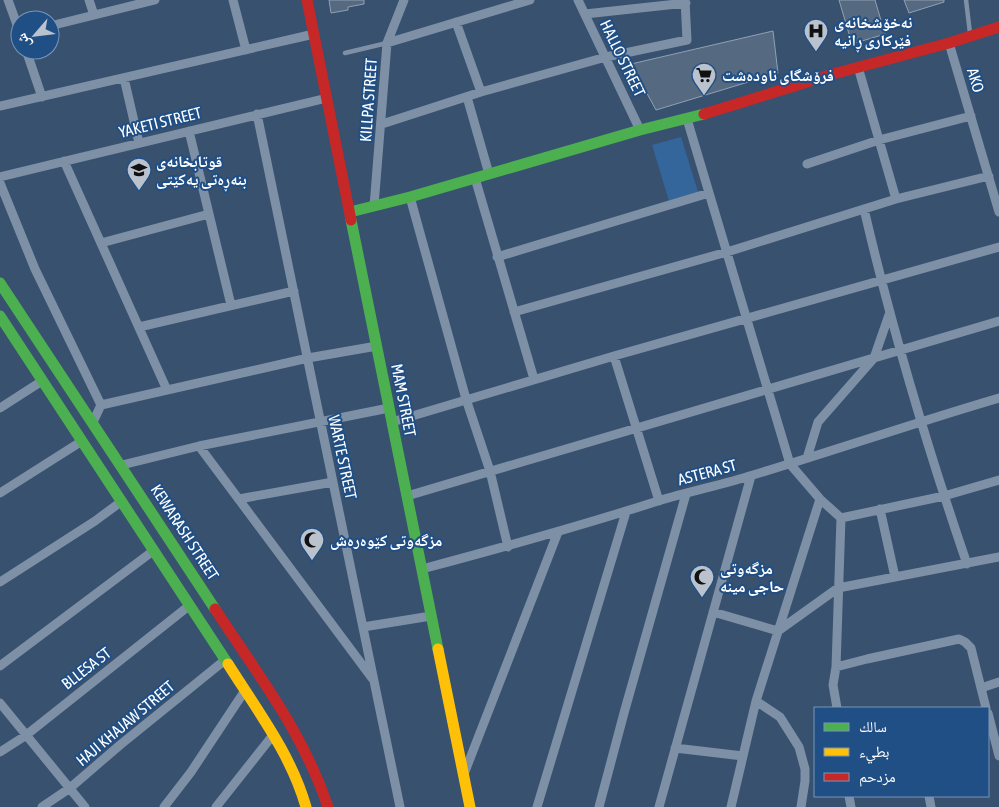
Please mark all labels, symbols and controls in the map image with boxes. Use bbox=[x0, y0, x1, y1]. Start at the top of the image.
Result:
north arrow bbox=[10, 10, 60, 60]
place label: نەخۆشخانەی فێرکاری ڕانیە bbox=[834, 13, 912, 53]
street label: HALLO STREET bbox=[597, 17, 649, 99]
hospital icon: نەخۆشخانەی فێرکاری ڕانیە bbox=[803, 18, 829, 52]
text: ش bbox=[13, 30, 35, 51]
street label: KILLPA STREET bbox=[356, 58, 380, 142]
supermarket icon: فرۆشگای ناوده‌شت bbox=[691, 62, 717, 96]
place label: فرۆشگای ناوده‌شت bbox=[722, 66, 834, 85]
street label: AKO bbox=[964, 66, 988, 94]
street label: YAKETI STREET bbox=[117, 103, 203, 141]
place label: قوتابخانەی بنەڕەتی یەکێتی bbox=[156, 152, 247, 192]
school or university icon: قوتابخانەی بنەڕەتی یەکێتی bbox=[126, 157, 152, 191]
street label: MAM STREET bbox=[388, 362, 420, 438]
street label: WARTE STREET bbox=[325, 413, 361, 501]
street label: ASTERA ST bbox=[676, 456, 738, 488]
street label: KEWARASH STREET bbox=[147, 481, 223, 583]
mosque icon: مزگەوتی کێوەرەش bbox=[299, 527, 325, 561]
place label: مزگەوتی کێوەرەش bbox=[330, 531, 442, 550]
place label: مزگەوتی حاجی مینە bbox=[720, 559, 784, 596]
mosque icon: مزگەوتی حاجی مینە bbox=[689, 564, 715, 598]
street label: BLLESA ST bbox=[58, 643, 114, 693]
street label: ‌HAJI KHAJAW STREET bbox=[72, 677, 178, 769]
legend bbox=[814, 707, 989, 797]
text: سالك bbox=[859, 718, 887, 735]
text: بطيء bbox=[859, 743, 889, 764]
text: مزدحم bbox=[859, 768, 896, 787]

